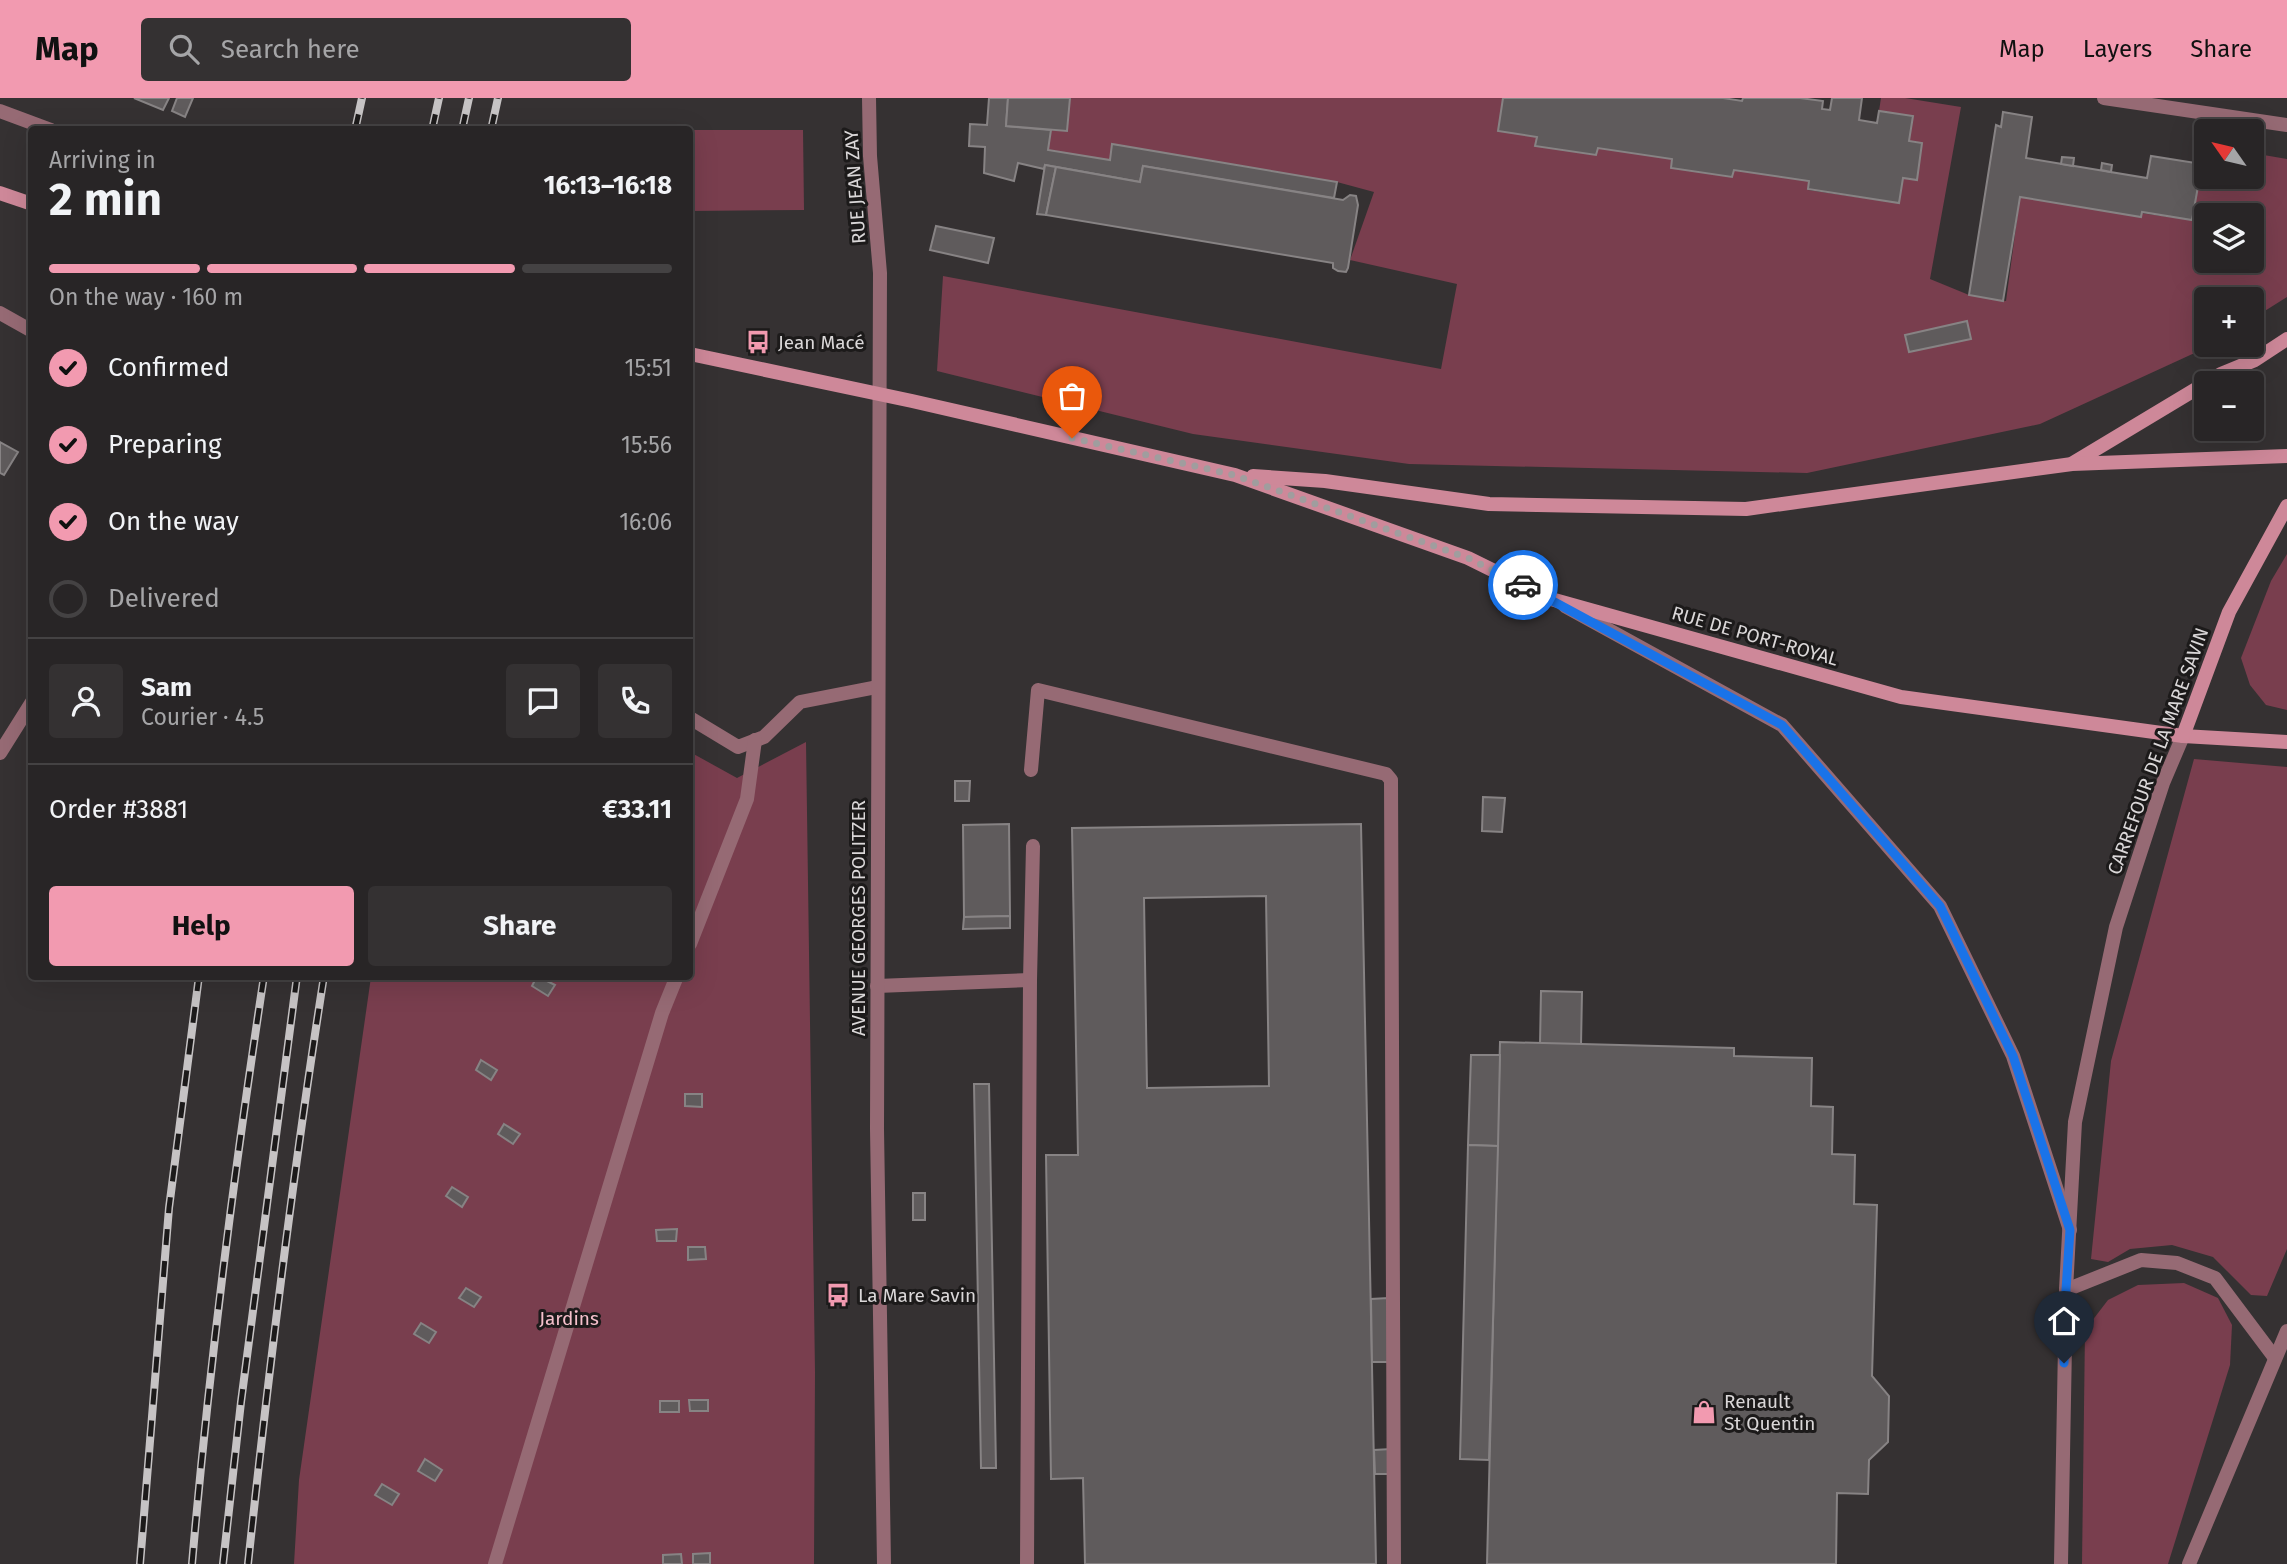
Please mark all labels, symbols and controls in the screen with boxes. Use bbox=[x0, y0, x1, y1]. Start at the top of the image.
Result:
search box bbox=[141, 18, 631, 81]
text: Map bbox=[35, 29, 99, 69]
icon: search bbox=[165, 30, 203, 68]
text: Search here bbox=[221, 34, 360, 65]
text: Map bbox=[1999, 35, 2045, 63]
text: Layers bbox=[2083, 35, 2152, 63]
text: Share bbox=[2190, 35, 2252, 63]
north arrow bbox=[2194, 119, 2264, 189]
map controls bbox=[2194, 119, 2264, 441]
street label: RUE JEAN ZAY bbox=[840, 129, 870, 245]
text: Arriving in bbox=[49, 146, 156, 174]
text: 16:13–16:18 bbox=[543, 170, 672, 201]
text: 2 min bbox=[49, 172, 162, 227]
button: layers bbox=[2194, 203, 2264, 273]
text: On the way · 160 m bbox=[49, 283, 243, 311]
button: + bbox=[2194, 287, 2264, 357]
bus stop icon: Jean Macé bbox=[744, 328, 772, 356]
place label: Jean Macé bbox=[778, 331, 865, 354]
icon: check bbox=[49, 349, 87, 387]
text: Confirmed bbox=[108, 352, 229, 383]
text: 15:51 bbox=[625, 354, 672, 382]
pin bbox=[1042, 366, 1102, 438]
button: − bbox=[2194, 371, 2264, 441]
icon: bag bbox=[1053, 377, 1091, 415]
icon: check bbox=[49, 426, 87, 464]
text: Preparing bbox=[108, 429, 221, 460]
text: 15:56 bbox=[621, 431, 672, 459]
icon: check bbox=[49, 503, 87, 541]
text: On the way bbox=[108, 506, 239, 537]
text: 16:06 bbox=[619, 508, 672, 536]
courier bbox=[1488, 550, 1558, 620]
icon: car bbox=[1504, 566, 1542, 604]
text: Delivered bbox=[108, 583, 220, 614]
street label: RUE DE PORT-ROYAL bbox=[1669, 601, 1841, 671]
street label: CARREFOUR DE LA MARE SAVIN bbox=[2103, 624, 2213, 878]
button: person bbox=[49, 664, 123, 738]
button: chat bbox=[506, 664, 580, 738]
button: phone bbox=[598, 664, 672, 738]
text: Sam bbox=[141, 672, 192, 703]
text: Courier · 4.5 bbox=[141, 703, 264, 731]
text: Order #3881 bbox=[49, 794, 188, 825]
text: €33.11 bbox=[602, 794, 672, 825]
street label: AVENUE GEORGES POLITZER bbox=[847, 799, 870, 1036]
button: Help bbox=[49, 886, 354, 966]
button: Share bbox=[368, 886, 672, 966]
bus stop icon: La Mare Savin bbox=[824, 1281, 852, 1309]
place label: La Mare Savin bbox=[858, 1284, 976, 1307]
pin bbox=[2034, 1291, 2094, 1363]
icon: home bbox=[2045, 1302, 2083, 1340]
park label: Jardins bbox=[539, 1307, 599, 1330]
place label: Renault St Quentin bbox=[1724, 1390, 1815, 1435]
shop icon: Renault St Quentin bbox=[1690, 1398, 1718, 1426]

